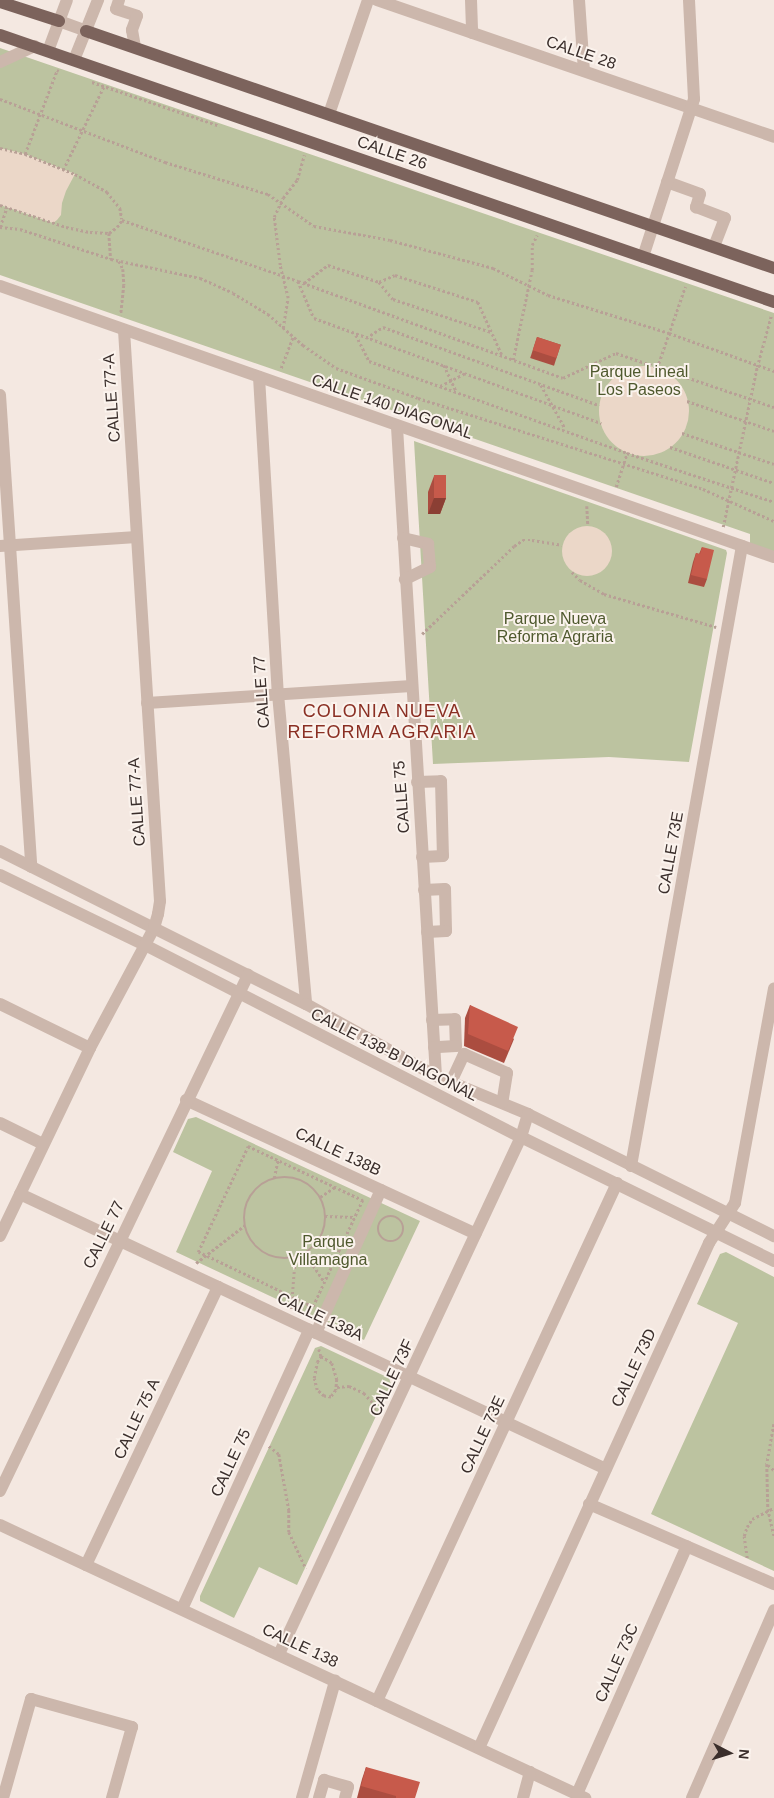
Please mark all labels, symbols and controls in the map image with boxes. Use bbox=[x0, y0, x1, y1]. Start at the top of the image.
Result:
street label: CALLE 28 bbox=[543, 32, 619, 74]
street label: CALLE 26 bbox=[354, 132, 430, 174]
street label: CALLE 77-A bbox=[99, 353, 125, 443]
park label: Parque Lineal Los Paseos bbox=[590, 362, 688, 400]
street label: CALLE 140 DIAGONAL bbox=[309, 370, 475, 444]
park label: Parque Nueva Reforma Agraria bbox=[496, 609, 614, 647]
street label: CALLE 77 bbox=[250, 655, 274, 729]
district label: COLONIA NUEVA REFORMA AGRARIA bbox=[285, 701, 479, 744]
street label: CALLE 77-A bbox=[124, 757, 150, 847]
street label: CALLE 75 bbox=[390, 760, 414, 834]
street label: CALLE 73E bbox=[654, 810, 688, 896]
street label: CALLE 138-B DIAGONAL bbox=[307, 1004, 481, 1106]
street label: CALLE 138B bbox=[292, 1124, 384, 1180]
street label: CALLE 77 bbox=[79, 1198, 129, 1272]
park label: Parque Villamagna bbox=[289, 1232, 367, 1270]
street label: CALLE 138A bbox=[274, 1289, 366, 1345]
street label: CALLE 73D bbox=[607, 1326, 661, 1410]
street label: CALLE 73F bbox=[366, 1336, 418, 1420]
street label: CALLE 75 A bbox=[110, 1375, 164, 1463]
street label: CALLE 73E bbox=[457, 1393, 509, 1477]
street label: CALLE 75 bbox=[207, 1426, 255, 1500]
street label: CALLE 138 bbox=[259, 1620, 341, 1672]
street label: CALLE 73C bbox=[591, 1621, 643, 1705]
north arrow bbox=[704, 1728, 754, 1778]
text: N bbox=[736, 1749, 752, 1760]

